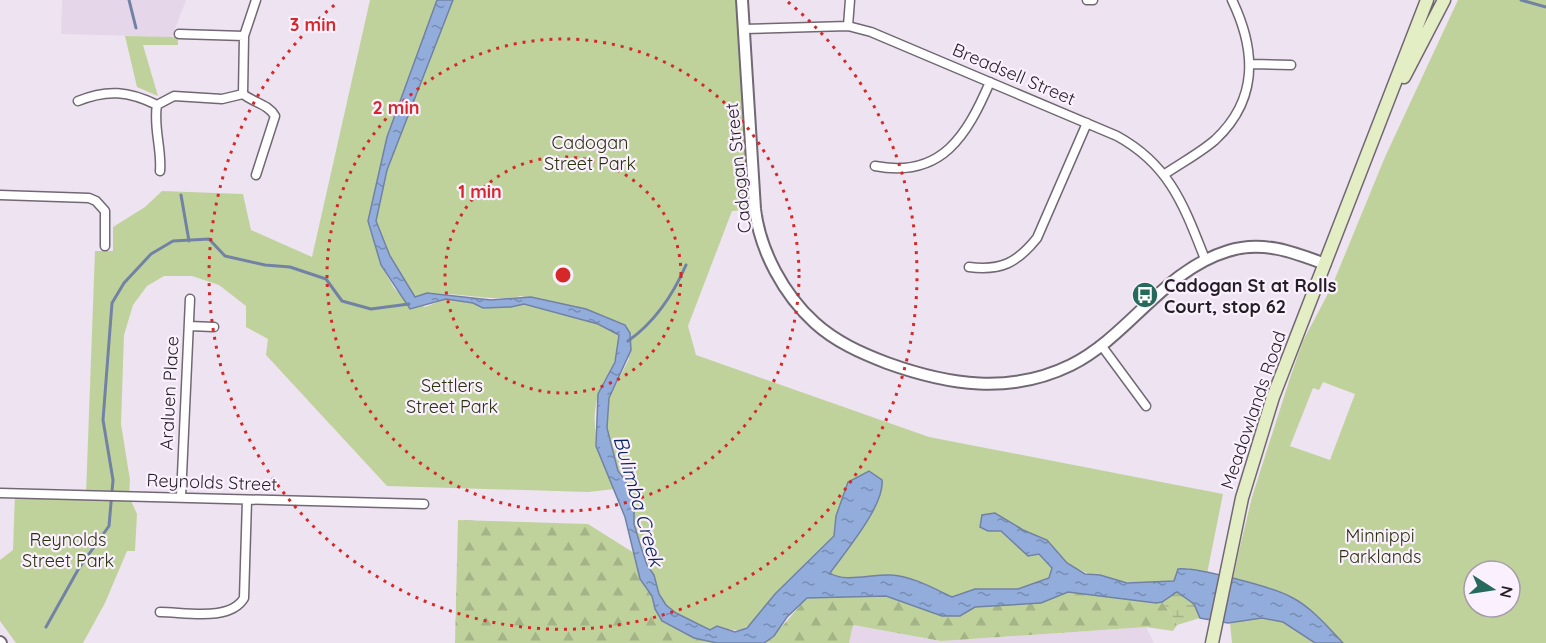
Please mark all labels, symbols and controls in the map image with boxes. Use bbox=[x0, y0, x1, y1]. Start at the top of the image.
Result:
text: 3 min bbox=[290, 13, 336, 36]
street label: Breadsell Street bbox=[949, 38, 1079, 110]
text: 2 min bbox=[373, 96, 419, 119]
street label: Cadogan Street bbox=[720, 102, 756, 234]
park label: Cadogan Street Park bbox=[544, 131, 636, 175]
text: 1 min bbox=[458, 180, 502, 203]
centre of rings bbox=[553, 265, 573, 285]
place label: Cadogan St at Rolls Court, stop 62 bbox=[1164, 274, 1337, 318]
bus stop icon: Cadogan St at Rolls Court, stop 62 bbox=[1130, 280, 1160, 310]
street label: Meadowlands Road bbox=[1215, 328, 1291, 492]
street label: Araluen Place bbox=[155, 335, 183, 451]
park label: Settlers Street Park bbox=[406, 374, 498, 418]
water label: Bulimba Creek bbox=[608, 433, 670, 571]
street label: Reynolds Street bbox=[146, 468, 278, 496]
park label: Minnippi Parklands bbox=[1339, 524, 1421, 568]
park label: Reynolds Street Park bbox=[22, 528, 114, 572]
north arrow bbox=[1462, 559, 1522, 619]
text: N bbox=[1496, 584, 1518, 600]

